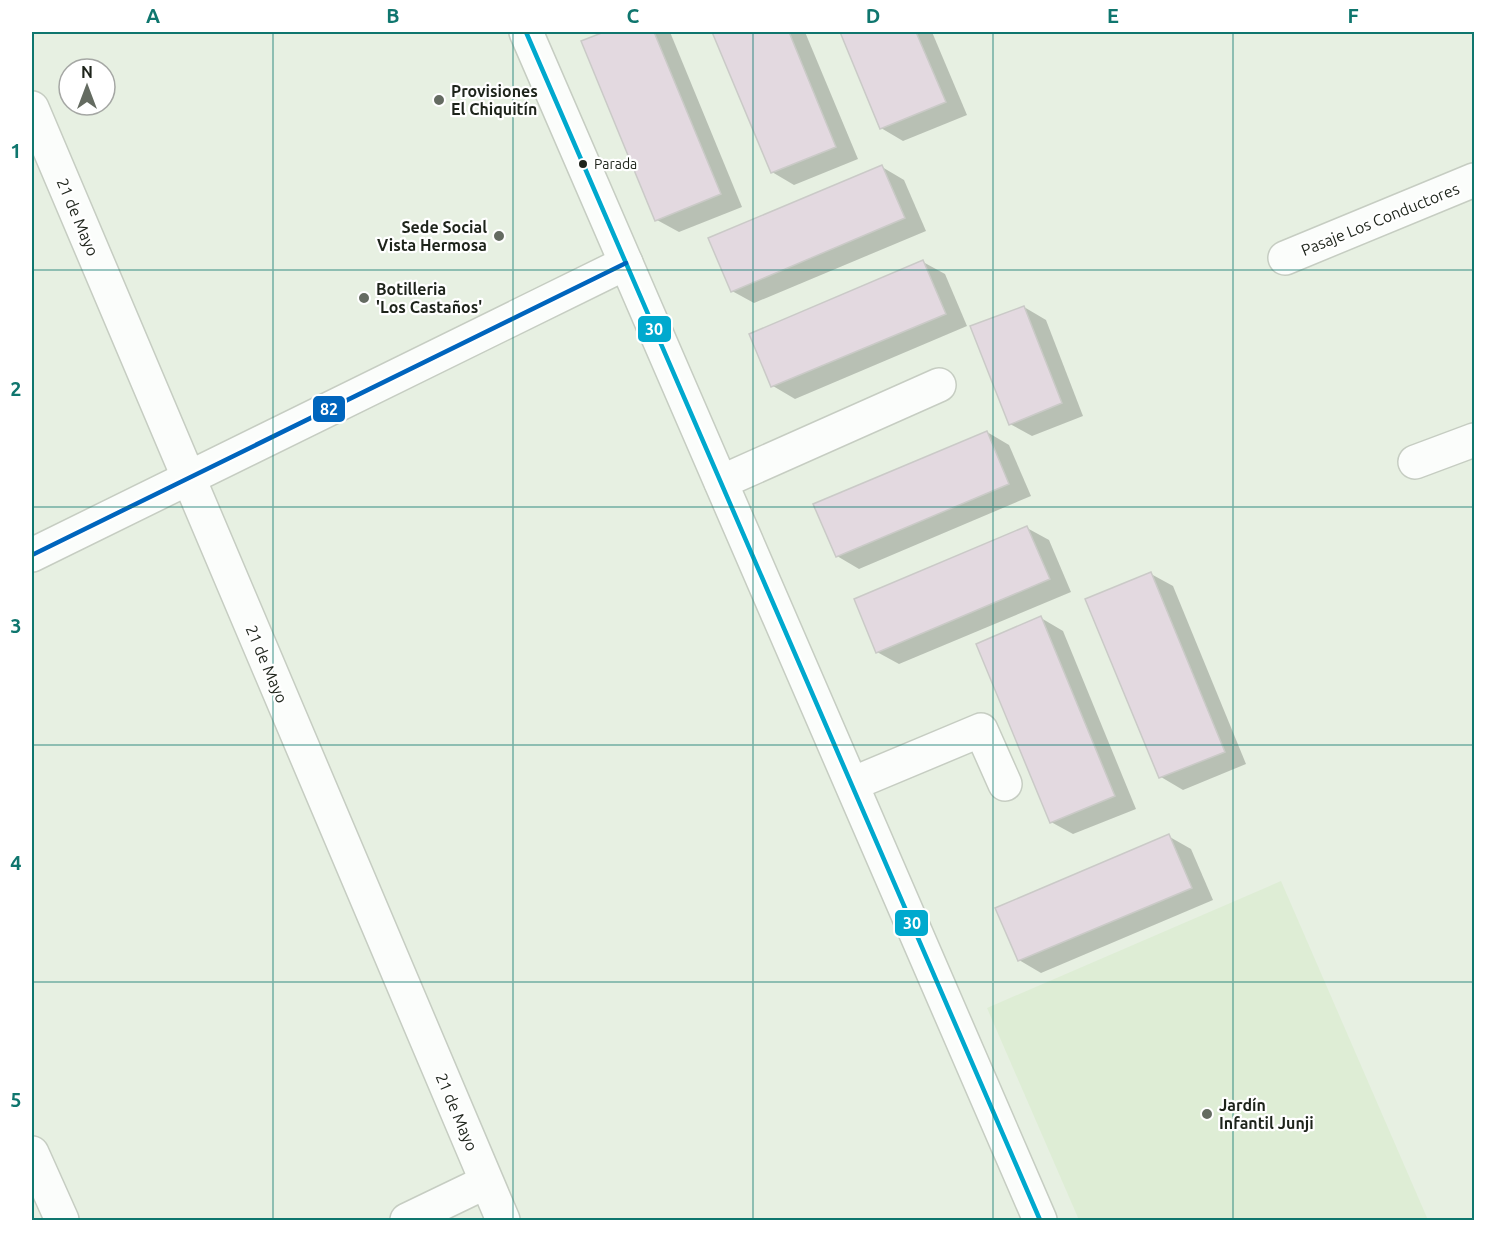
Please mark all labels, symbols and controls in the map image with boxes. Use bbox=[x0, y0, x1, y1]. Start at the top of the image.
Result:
text: A bbox=[146, 4, 160, 27]
text: B bbox=[386, 4, 400, 27]
text: C bbox=[627, 4, 640, 27]
text: D bbox=[866, 4, 880, 27]
text: E bbox=[1107, 4, 1119, 27]
text: F bbox=[1347, 4, 1359, 27]
north arrow bbox=[57, 57, 117, 117]
text: N bbox=[81, 63, 93, 81]
place label: Provisiones El Chiquitín bbox=[451, 82, 538, 118]
marker: Provisiones El Chiquitín bbox=[432, 93, 446, 107]
text: 1 bbox=[10, 139, 22, 162]
place label: Parada bbox=[594, 156, 637, 172]
marker: Parada bbox=[577, 158, 589, 170]
street label: 21 de Mayo bbox=[54, 175, 102, 259]
street label: Pasaje Los Conductores bbox=[1298, 179, 1462, 259]
place label: Sede Social Vista Hermosa bbox=[377, 218, 487, 254]
marker: Sede Social Vista Hermosa bbox=[492, 229, 506, 243]
place label: Botilleria 'Los Castaños' bbox=[376, 280, 482, 316]
marker: Botilleria 'Los Castaños' bbox=[357, 291, 371, 305]
line badge: 30 bbox=[637, 315, 672, 343]
text: 30 bbox=[645, 320, 663, 338]
text: 2 bbox=[10, 377, 22, 400]
line badge: 82 bbox=[312, 395, 346, 423]
text: 82 bbox=[320, 400, 338, 418]
text: 3 bbox=[10, 614, 22, 637]
street label: 21 de Mayo bbox=[243, 622, 291, 706]
text: 4 bbox=[10, 851, 22, 874]
line badge: 30 bbox=[894, 909, 929, 937]
text: 30 bbox=[903, 914, 921, 932]
street label: 21 de Mayo bbox=[433, 1070, 481, 1154]
text: 5 bbox=[10, 1088, 22, 1111]
place label: Jardín Infantil Junji bbox=[1219, 1096, 1314, 1132]
marker: Jardín Infantil Junji bbox=[1200, 1107, 1214, 1121]

